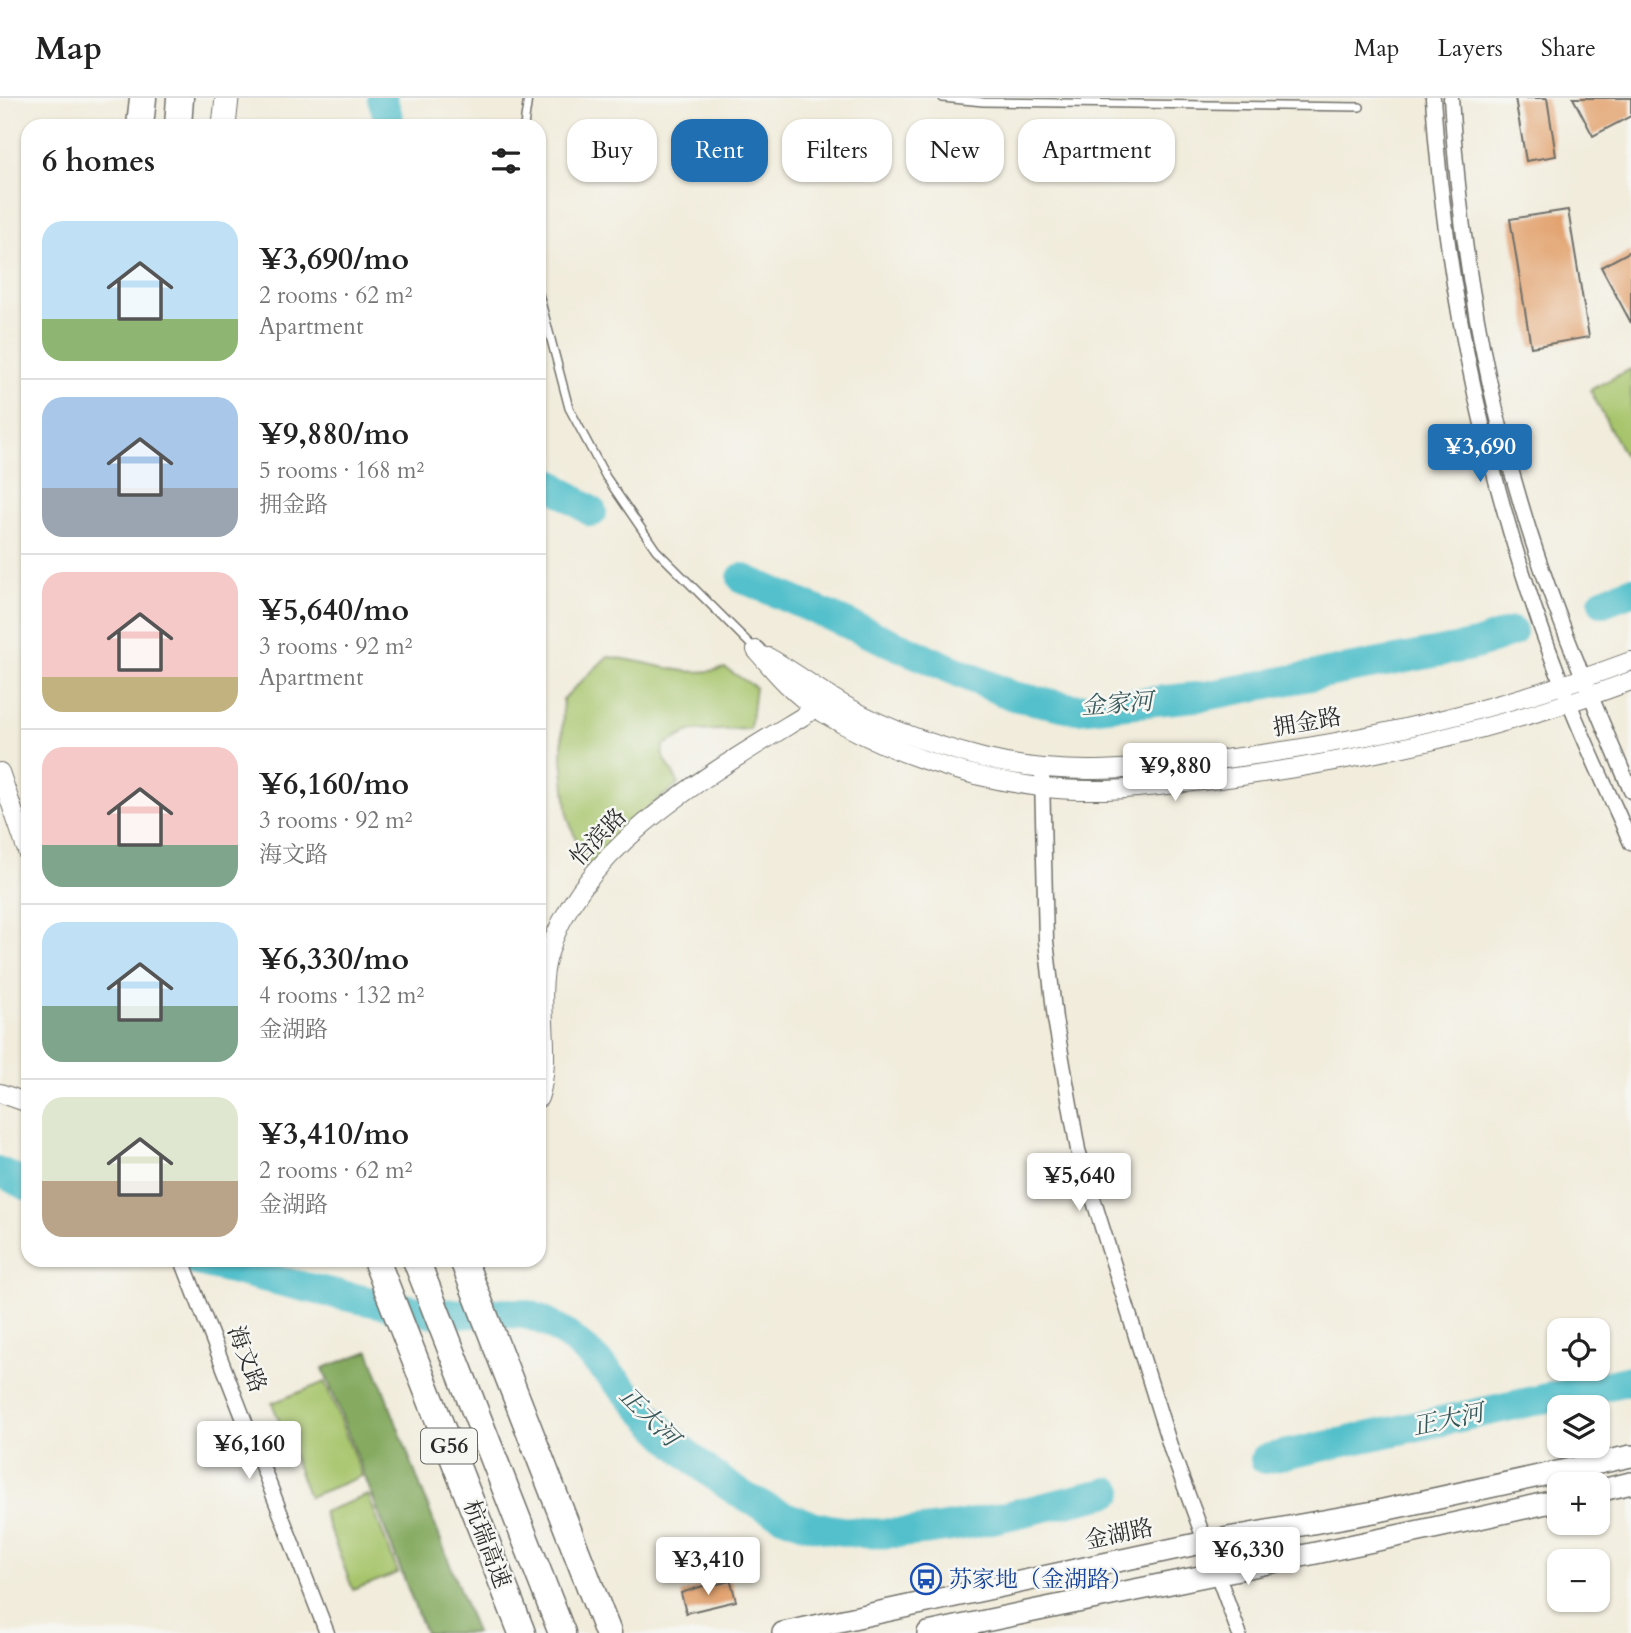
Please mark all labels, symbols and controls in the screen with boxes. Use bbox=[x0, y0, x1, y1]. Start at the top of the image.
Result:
text: Map bbox=[35, 26, 102, 71]
text: Map bbox=[1354, 32, 1400, 65]
text: Layers bbox=[1438, 32, 1503, 65]
text: Share bbox=[1541, 32, 1596, 65]
chip: Buy bbox=[567, 119, 657, 182]
chip: Rent bbox=[671, 119, 768, 182]
chip: Filters bbox=[782, 119, 892, 182]
chip: New bbox=[906, 119, 1004, 182]
chip: Apartment bbox=[1018, 119, 1175, 182]
text: 6 homes bbox=[42, 141, 155, 182]
icon: filters bbox=[487, 142, 525, 180]
text: ¥3,690/mo bbox=[259, 239, 409, 280]
icon: home bbox=[98, 249, 182, 333]
text: 2 rooms · 62 m² bbox=[259, 280, 412, 311]
text: Apartment bbox=[259, 311, 363, 342]
text: ¥9,880/mo bbox=[259, 414, 409, 455]
pin: ¥3,690 bbox=[1423, 424, 1537, 484]
icon: home bbox=[98, 425, 182, 509]
text: ¥3,690 bbox=[1444, 431, 1516, 462]
text: 5 rooms · 168 m² bbox=[259, 455, 424, 486]
text: 拥金路 bbox=[259, 489, 328, 520]
text: ¥5,640/mo bbox=[259, 590, 409, 631]
icon: home bbox=[98, 600, 182, 684]
text: 3 rooms · 92 m² bbox=[259, 631, 412, 662]
text: Apartment bbox=[259, 662, 363, 693]
water label: 金家河 bbox=[1080, 685, 1158, 723]
street label: 拥金路 bbox=[1270, 701, 1344, 743]
pin: ¥9,880 bbox=[1118, 744, 1232, 803]
text: ¥9,880 bbox=[1139, 750, 1211, 781]
text: ¥6,160/mo bbox=[259, 764, 409, 805]
icon: home bbox=[98, 775, 182, 859]
street label: 怡滨路 bbox=[563, 801, 633, 873]
text: 3 rooms · 92 m² bbox=[259, 805, 412, 836]
text: 海文路 bbox=[259, 839, 328, 870]
text: ¥6,330/mo bbox=[259, 939, 409, 980]
icon: home bbox=[98, 950, 182, 1034]
text: 4 rooms · 132 m² bbox=[259, 980, 424, 1011]
text: 金湖路 bbox=[259, 1014, 328, 1045]
text: ¥3,410/mo bbox=[259, 1114, 409, 1155]
icon: home bbox=[98, 1125, 182, 1209]
pin: ¥5,640 bbox=[1022, 1154, 1136, 1213]
text: 2 rooms · 62 m² bbox=[259, 1155, 412, 1186]
text: ¥5,640 bbox=[1043, 1160, 1115, 1191]
text: 金湖路 bbox=[259, 1189, 328, 1220]
map controls bbox=[1547, 1318, 1610, 1612]
button: locate bbox=[1547, 1318, 1610, 1381]
street label: 海文路 bbox=[220, 1321, 274, 1397]
water label: 正大河 bbox=[612, 1380, 689, 1457]
button: layers bbox=[1547, 1395, 1610, 1458]
water label: 正大河 bbox=[1409, 1396, 1491, 1444]
pin: ¥6,160 bbox=[192, 1422, 306, 1481]
text: ¥6,160 bbox=[213, 1428, 285, 1459]
road number: G56 bbox=[421, 1428, 477, 1464]
button: + bbox=[1547, 1472, 1610, 1535]
street label: 杭瑞高速 bbox=[456, 1496, 518, 1592]
street label: 金湖路 bbox=[1082, 1512, 1156, 1556]
pin: ¥6,330 bbox=[1191, 1528, 1305, 1587]
text: ¥6,330 bbox=[1212, 1534, 1284, 1565]
pin: ¥3,410 bbox=[651, 1538, 765, 1597]
text: ¥3,410 bbox=[672, 1544, 744, 1575]
button: − bbox=[1547, 1549, 1610, 1612]
bus stop icon: 苏家地（金湖路） bbox=[909, 1562, 943, 1596]
place label: 苏家地（金湖路） bbox=[949, 1564, 1133, 1595]

